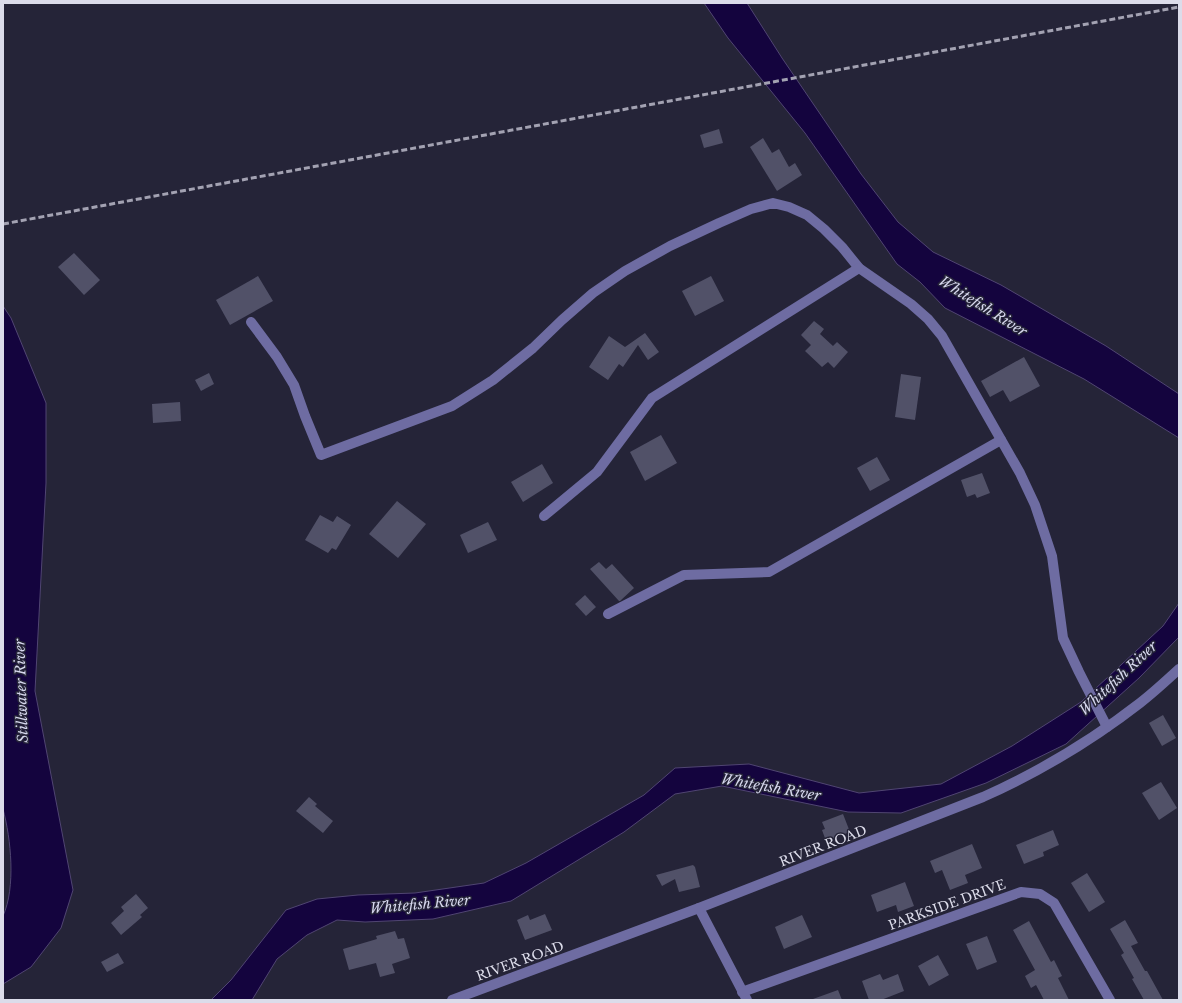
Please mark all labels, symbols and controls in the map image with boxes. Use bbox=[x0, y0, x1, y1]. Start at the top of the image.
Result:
water label: Whitefish River bbox=[936, 272, 1031, 341]
water label: Whitefish River bbox=[1075, 637, 1161, 719]
water label: Stillwater River bbox=[10, 638, 32, 743]
water label: Whitefish River bbox=[720, 769, 823, 805]
street label: RIVER ROAD bbox=[777, 822, 869, 870]
street label: PARKSIDE DRIVE bbox=[886, 876, 1008, 934]
water label: Whitefish River bbox=[369, 891, 472, 917]
street label: RIVER ROAD bbox=[474, 937, 566, 985]

